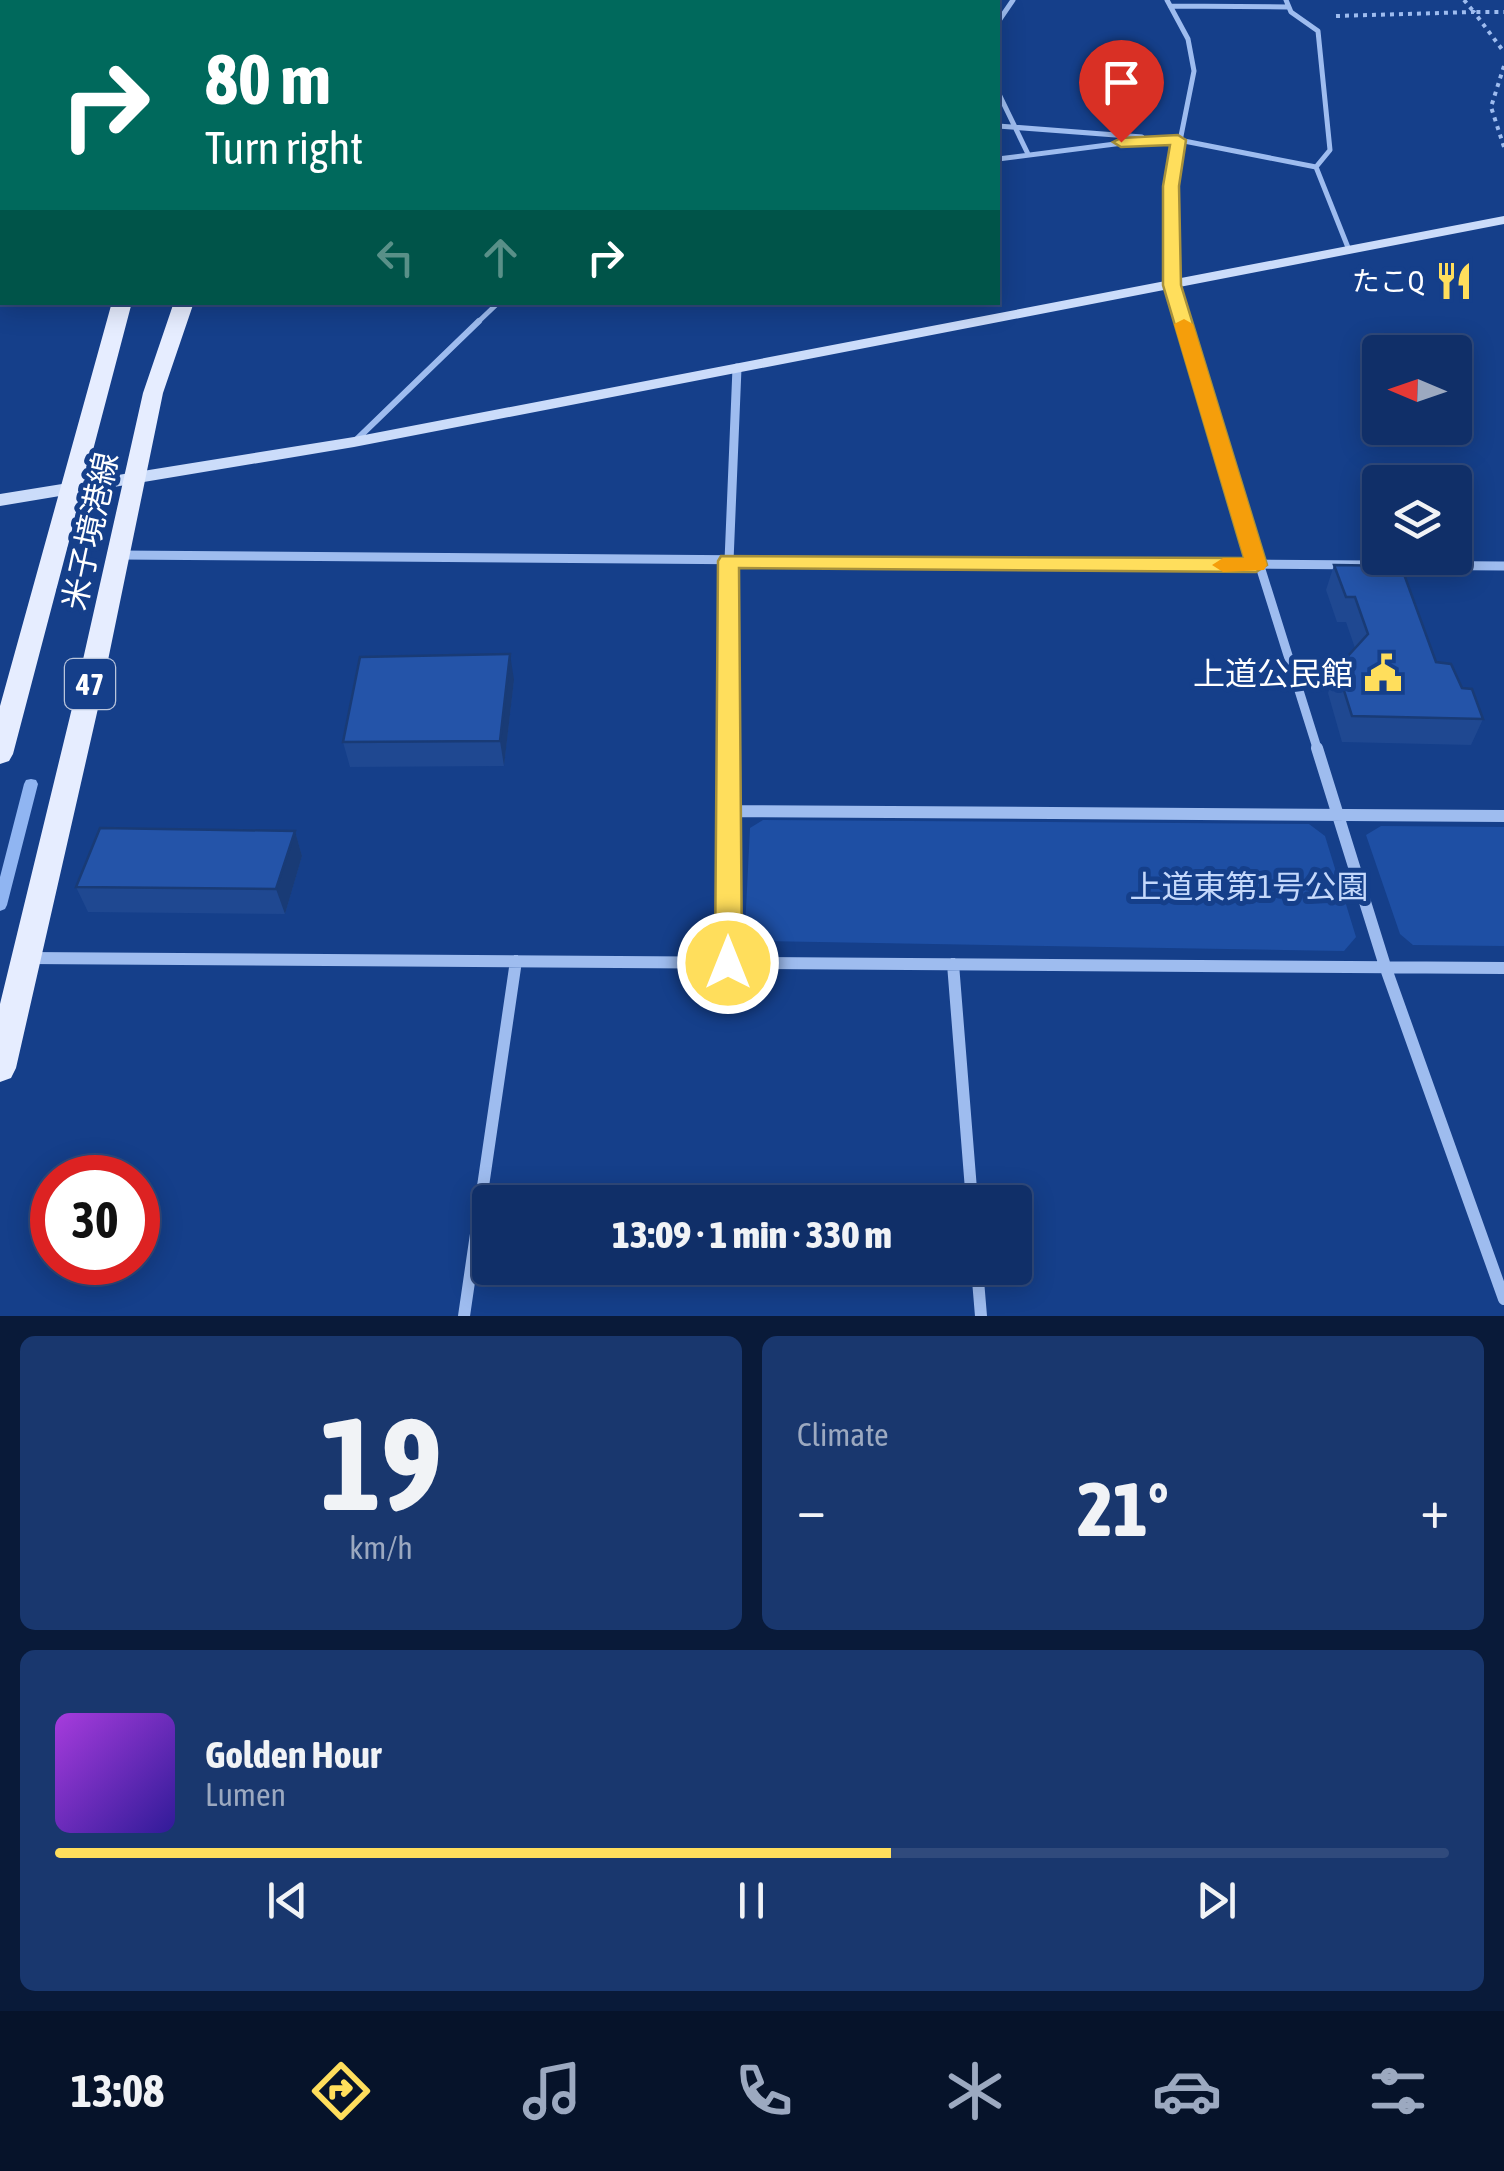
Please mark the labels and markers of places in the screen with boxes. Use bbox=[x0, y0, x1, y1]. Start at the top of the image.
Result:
pin bbox=[1079, 40, 1164, 143]
restaurant icon: たこQ bbox=[1433, 260, 1475, 302]
place label: たこQ bbox=[1352, 265, 1425, 297]
public building icon: 上道公民館 bbox=[1362, 652, 1404, 694]
place label: 上道公民館 bbox=[1193, 655, 1353, 692]

